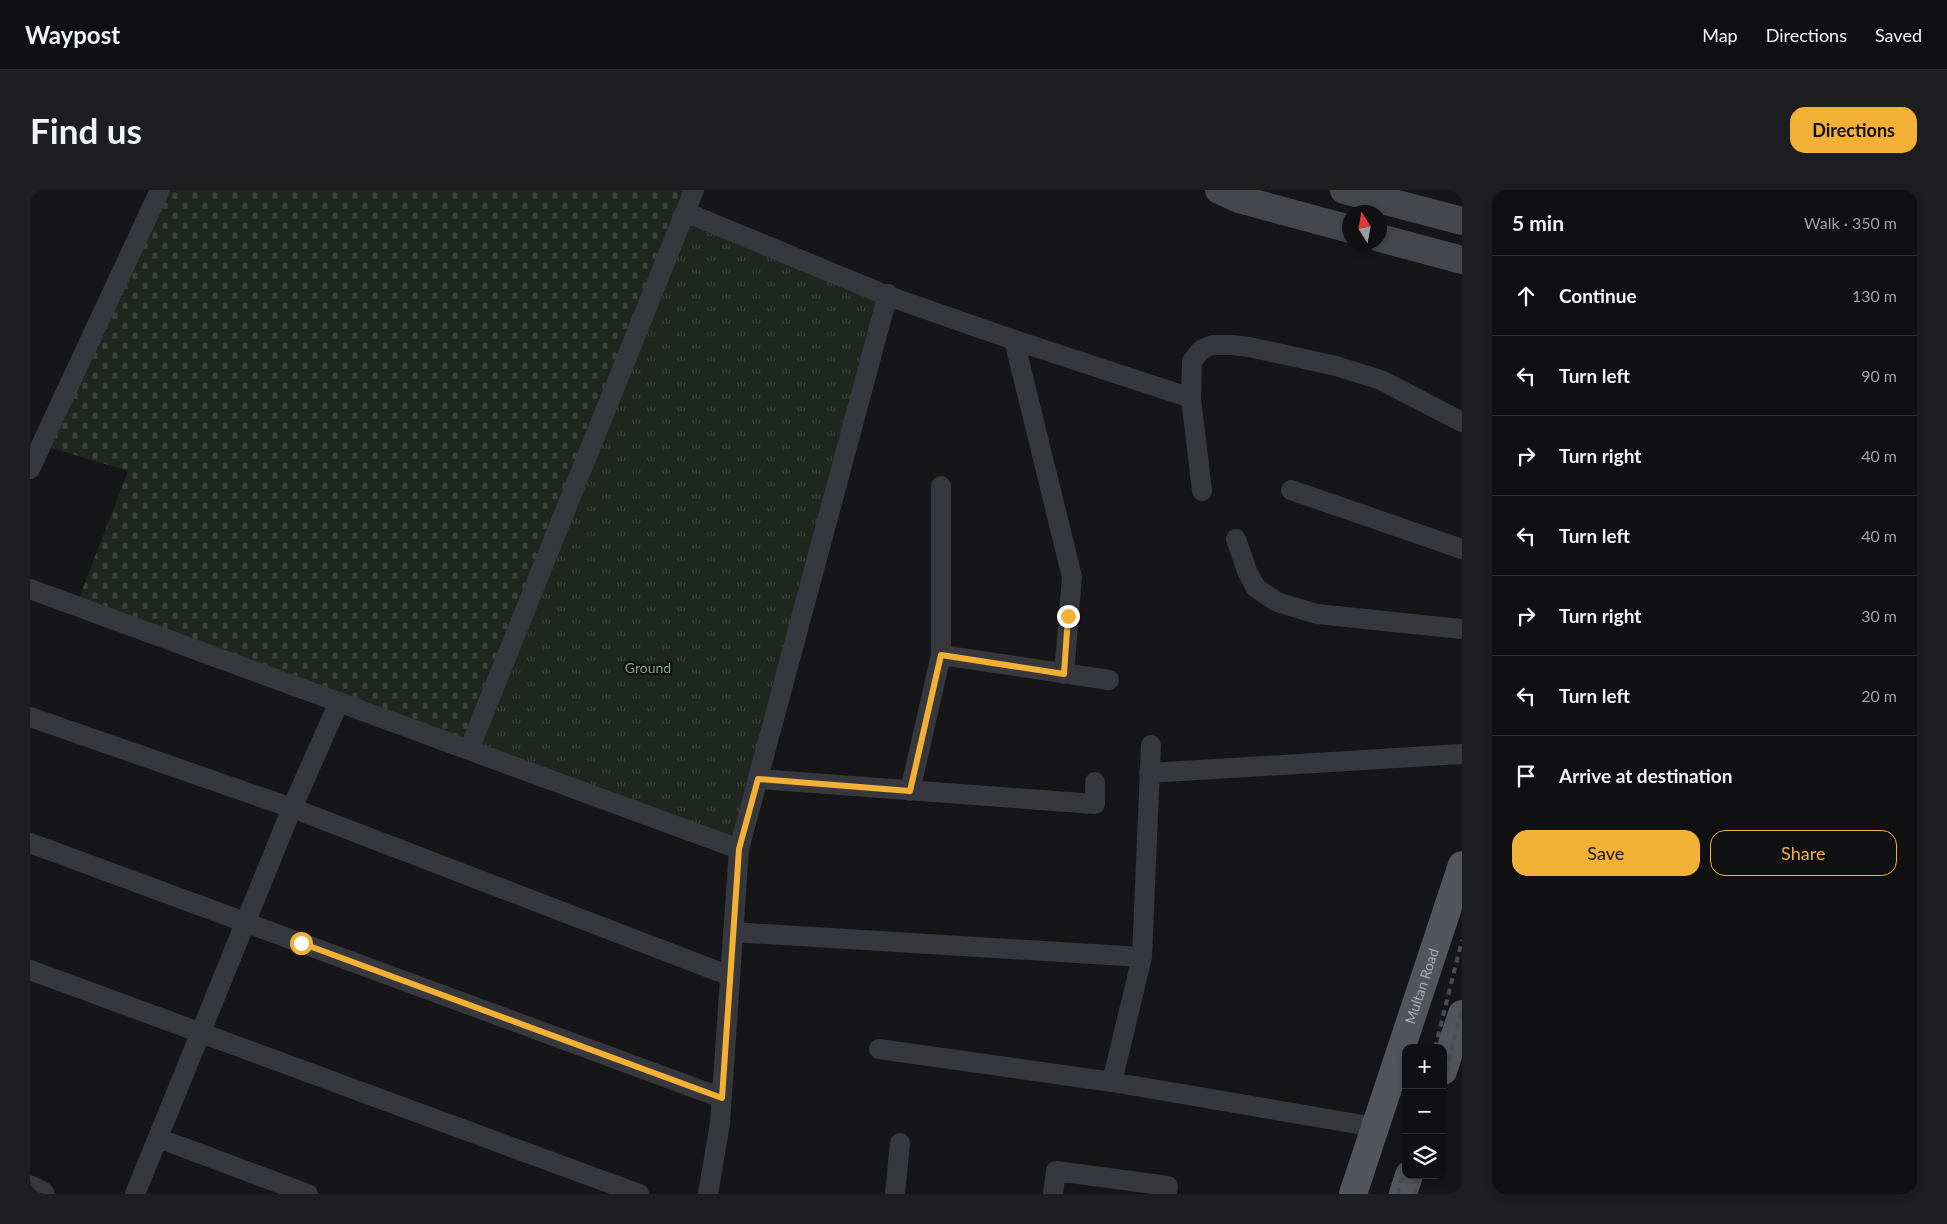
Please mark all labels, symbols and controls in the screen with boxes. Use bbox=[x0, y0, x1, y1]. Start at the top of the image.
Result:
text: Waypost bbox=[25, 20, 120, 49]
text: Map bbox=[1702, 24, 1738, 46]
text: Directions bbox=[1766, 24, 1847, 46]
text: Saved bbox=[1875, 24, 1922, 46]
button: Directions bbox=[1790, 107, 1917, 153]
text: Find us bbox=[30, 109, 142, 151]
north arrow bbox=[1342, 205, 1387, 250]
text: 5 min bbox=[1512, 210, 1564, 235]
text: Walk · 350 m bbox=[1804, 213, 1897, 232]
icon: ahead bbox=[1512, 282, 1540, 310]
text: Continue bbox=[1559, 284, 1637, 307]
text: 130 m bbox=[1852, 286, 1897, 305]
icon: left bbox=[1512, 362, 1540, 390]
text: Turn left bbox=[1559, 364, 1630, 387]
text: 90 m bbox=[1861, 366, 1897, 385]
icon: right bbox=[1512, 442, 1540, 470]
text: Turn right bbox=[1559, 444, 1641, 467]
text: 40 m bbox=[1861, 446, 1897, 465]
icon: left bbox=[1512, 522, 1540, 550]
text: Turn left bbox=[1559, 524, 1630, 547]
text: 40 m bbox=[1861, 526, 1897, 545]
icon: right bbox=[1512, 602, 1540, 630]
text: Turn right bbox=[1559, 604, 1641, 627]
route end bbox=[1057, 605, 1080, 628]
text: 30 m bbox=[1861, 606, 1897, 625]
park label: Ground bbox=[625, 659, 671, 676]
icon: left bbox=[1512, 682, 1540, 710]
text: Turn left bbox=[1559, 684, 1630, 707]
text: 20 m bbox=[1861, 686, 1897, 705]
icon: arrive bbox=[1512, 762, 1540, 790]
text: Arrive at destination bbox=[1559, 764, 1732, 787]
button: Save bbox=[1512, 830, 1700, 876]
button: Share bbox=[1710, 830, 1897, 876]
route start bbox=[290, 932, 313, 955]
street label: Multan Road bbox=[1401, 946, 1442, 1026]
map controls bbox=[1402, 1044, 1447, 1179]
button: + bbox=[1402, 1044, 1447, 1089]
button: − bbox=[1402, 1089, 1447, 1134]
button: layers bbox=[1402, 1134, 1447, 1179]

